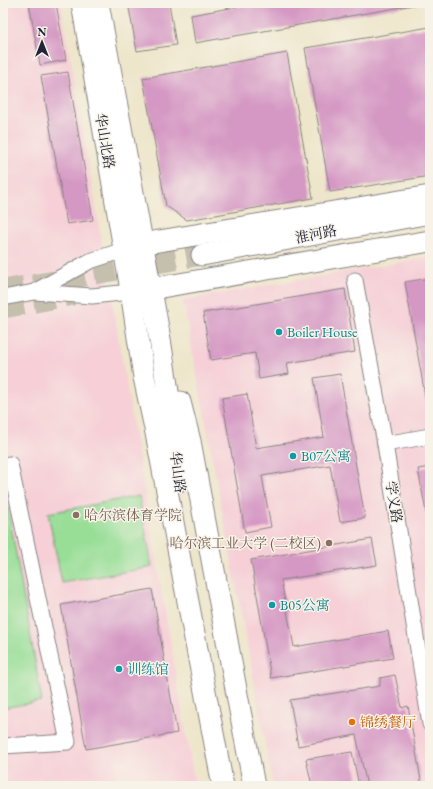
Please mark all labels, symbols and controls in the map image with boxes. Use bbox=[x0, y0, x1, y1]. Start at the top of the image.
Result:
north arrow bbox=[22, 22, 62, 62]
text: N bbox=[38, 25, 47, 39]
street label: 华山北路 bbox=[91, 112, 119, 170]
street label: 淮河路 bbox=[294, 221, 338, 247]
place label: Boiler House bbox=[287, 323, 358, 341]
marker: Boiler House bbox=[274, 327, 284, 337]
place label: B07公寓 bbox=[301, 447, 351, 465]
street label: 华山路 bbox=[166, 450, 190, 494]
marker: B07公寓 bbox=[288, 451, 298, 461]
street label: 学义路 bbox=[382, 480, 406, 524]
place label: 哈尔滨体育学院 bbox=[84, 506, 182, 524]
marker: 哈尔滨体育学院 bbox=[71, 510, 81, 520]
place label: 哈尔滨工业大学 (二校区) bbox=[169, 534, 321, 552]
marker: 哈尔滨工业大学 (二校区) bbox=[324, 538, 334, 548]
place label: B05公寓 bbox=[280, 596, 330, 614]
marker: B05公寓 bbox=[267, 600, 277, 610]
place label: 训练馆 bbox=[127, 660, 169, 678]
marker: 训练馆 bbox=[114, 664, 124, 674]
place label: 锦绣餐厅 bbox=[360, 713, 416, 731]
marker: 锦绣餐厅 bbox=[347, 717, 357, 727]

